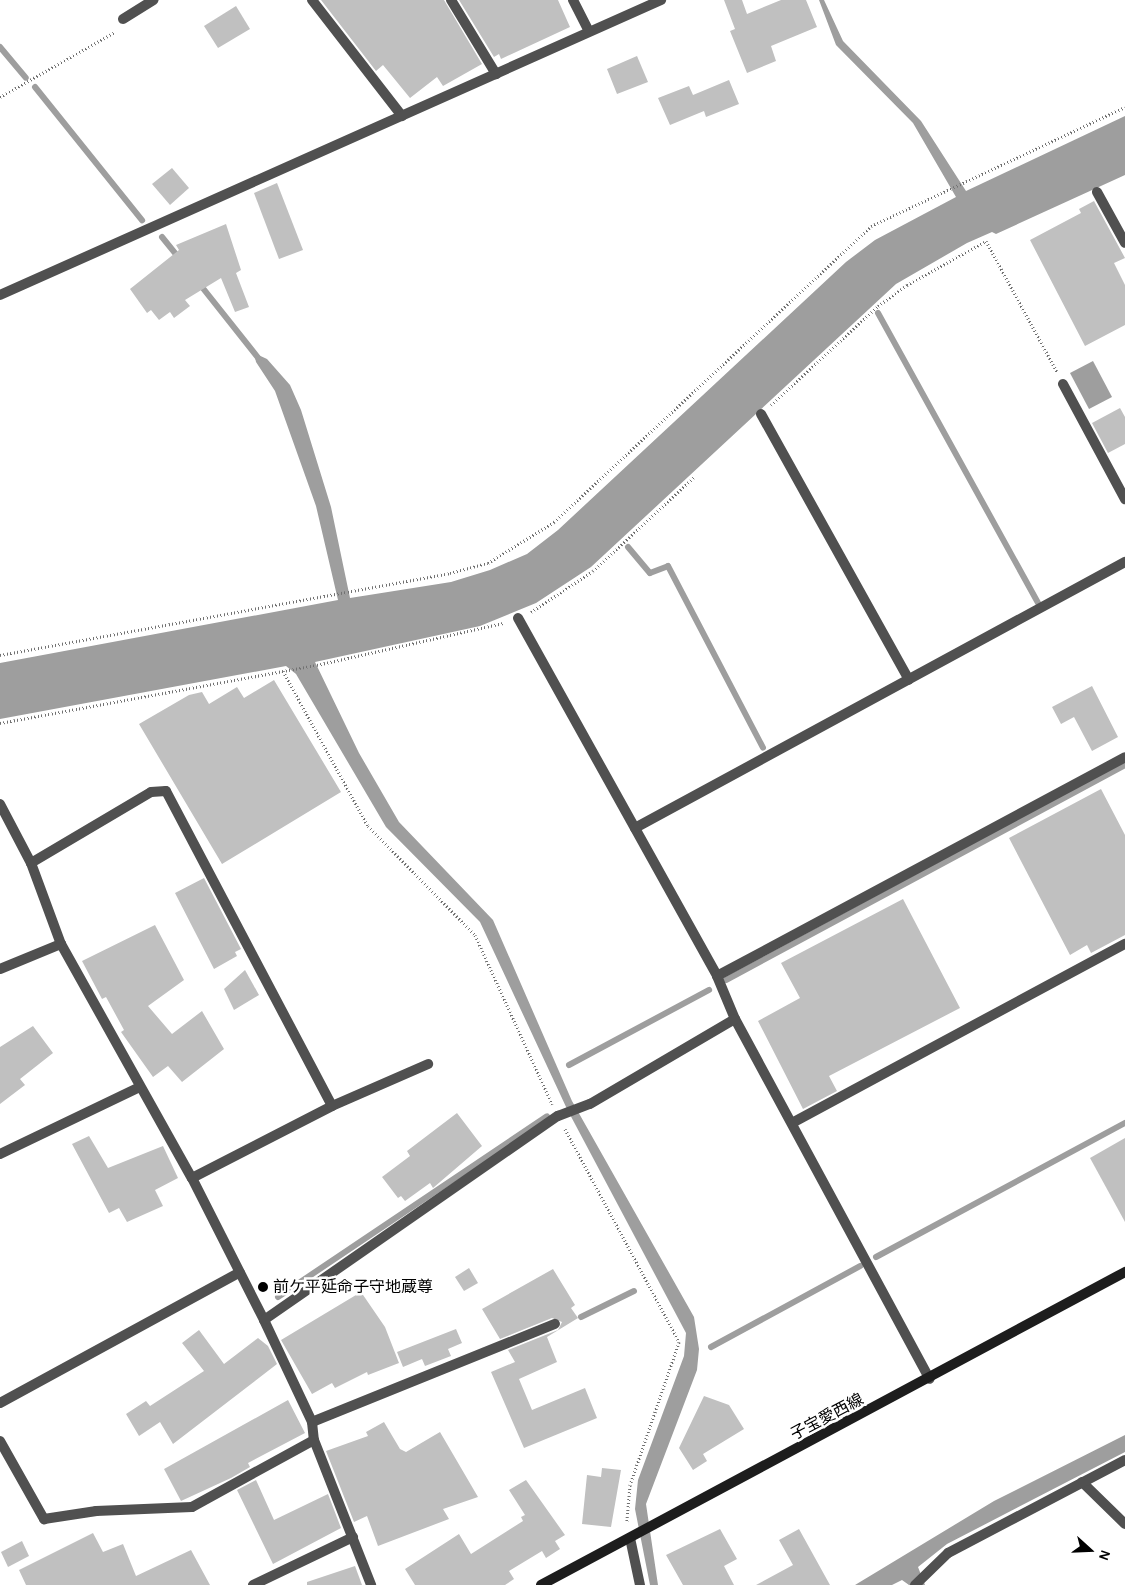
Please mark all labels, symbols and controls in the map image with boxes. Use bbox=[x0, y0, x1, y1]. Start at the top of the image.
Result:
place label: 前ケ平延命子守地蔵尊 bbox=[273, 1277, 433, 1297]
marker: 前ケ平延命子守地蔵尊 bbox=[257, 1281, 269, 1293]
street label: 子宝愛西線 bbox=[787, 1390, 867, 1444]
north arrow bbox=[1065, 1525, 1115, 1575]
text: N bbox=[1095, 1548, 1114, 1563]

